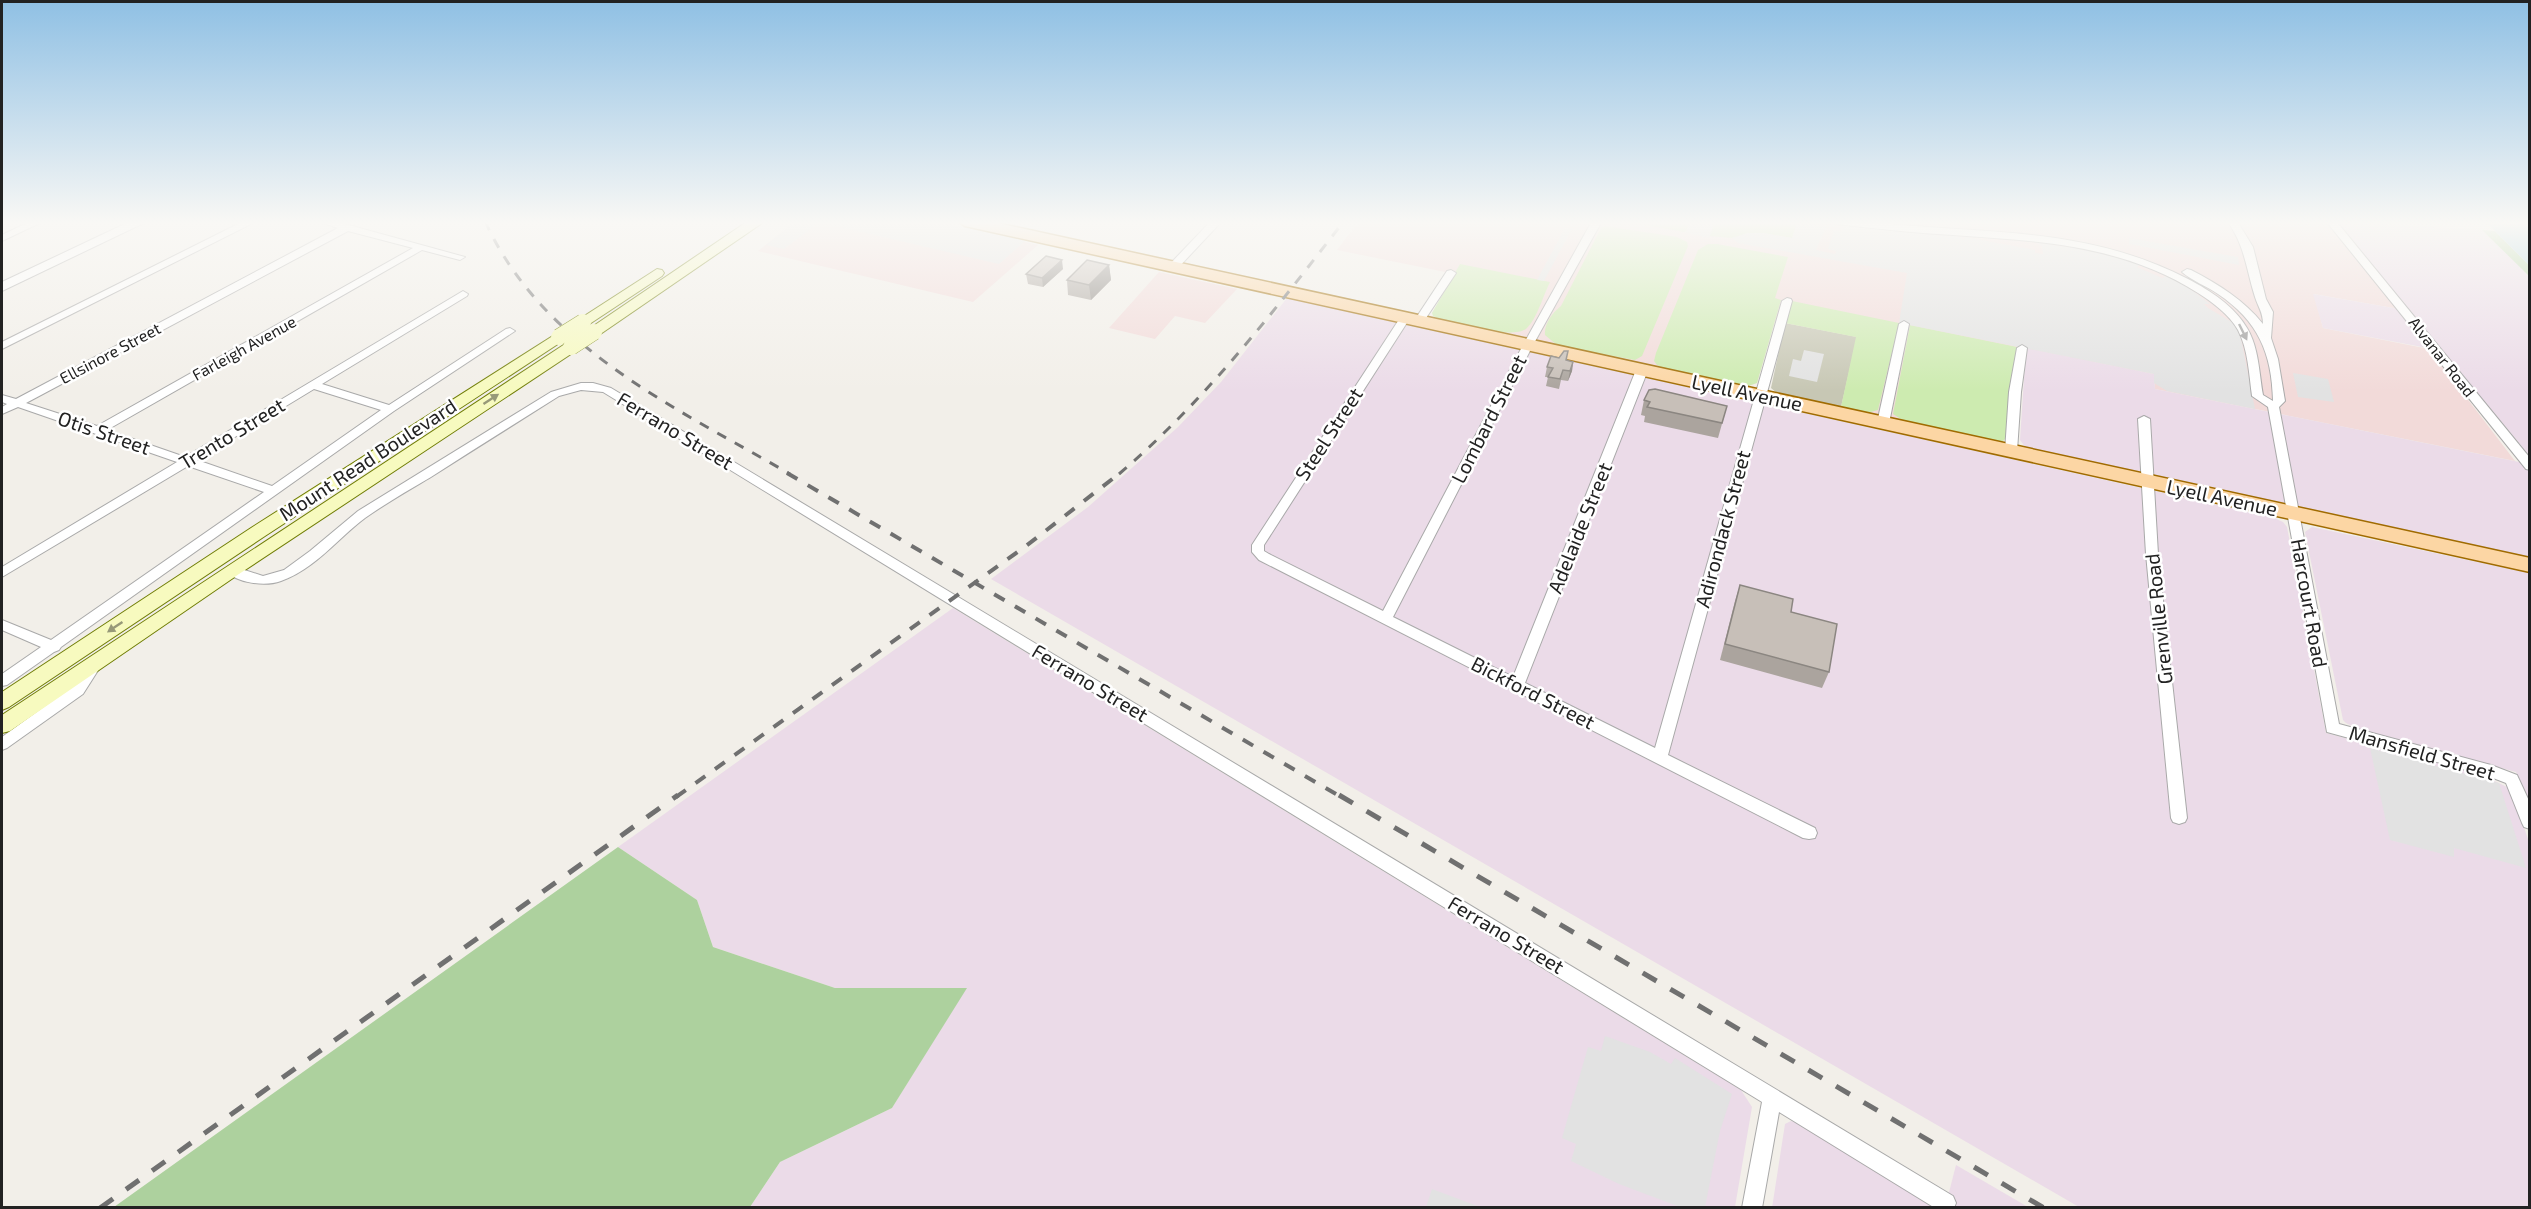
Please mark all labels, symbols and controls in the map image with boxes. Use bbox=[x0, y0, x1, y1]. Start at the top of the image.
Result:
street label: Farleigh Avenue bbox=[189, 311, 299, 384]
street label: Alvanar Road bbox=[2405, 313, 2479, 400]
street label: Ellsinore Street bbox=[56, 318, 164, 387]
one-way arrow bbox=[2239, 323, 2248, 340]
street label: Lombard Street bbox=[1445, 350, 1531, 487]
street label: Lyell Avenue bbox=[1690, 369, 1805, 415]
street label: Steel Street bbox=[1289, 382, 1367, 484]
street label: Ferrano Street bbox=[613, 386, 738, 474]
street label: Trento Street bbox=[174, 392, 289, 474]
street label: Mount Read Boulevard bbox=[274, 393, 461, 525]
one-way arrow bbox=[483, 394, 499, 405]
street label: Otis Street bbox=[55, 405, 154, 459]
street label: Adirondack Street bbox=[1689, 447, 1755, 610]
street label: Adelaide Street bbox=[1542, 458, 1616, 596]
street label: Lyell Avenue bbox=[2165, 474, 2280, 520]
street label: Harcourt Road bbox=[2287, 536, 2333, 669]
street label: Grenville Road bbox=[2139, 553, 2177, 686]
one-way arrow bbox=[107, 621, 123, 633]
street label: Ferrano Street bbox=[1028, 638, 1153, 726]
street label: Bickford Street bbox=[1468, 651, 1600, 734]
street label: Mansfield Street bbox=[2347, 720, 2498, 784]
street label: Ferrano Street bbox=[1444, 890, 1569, 978]

